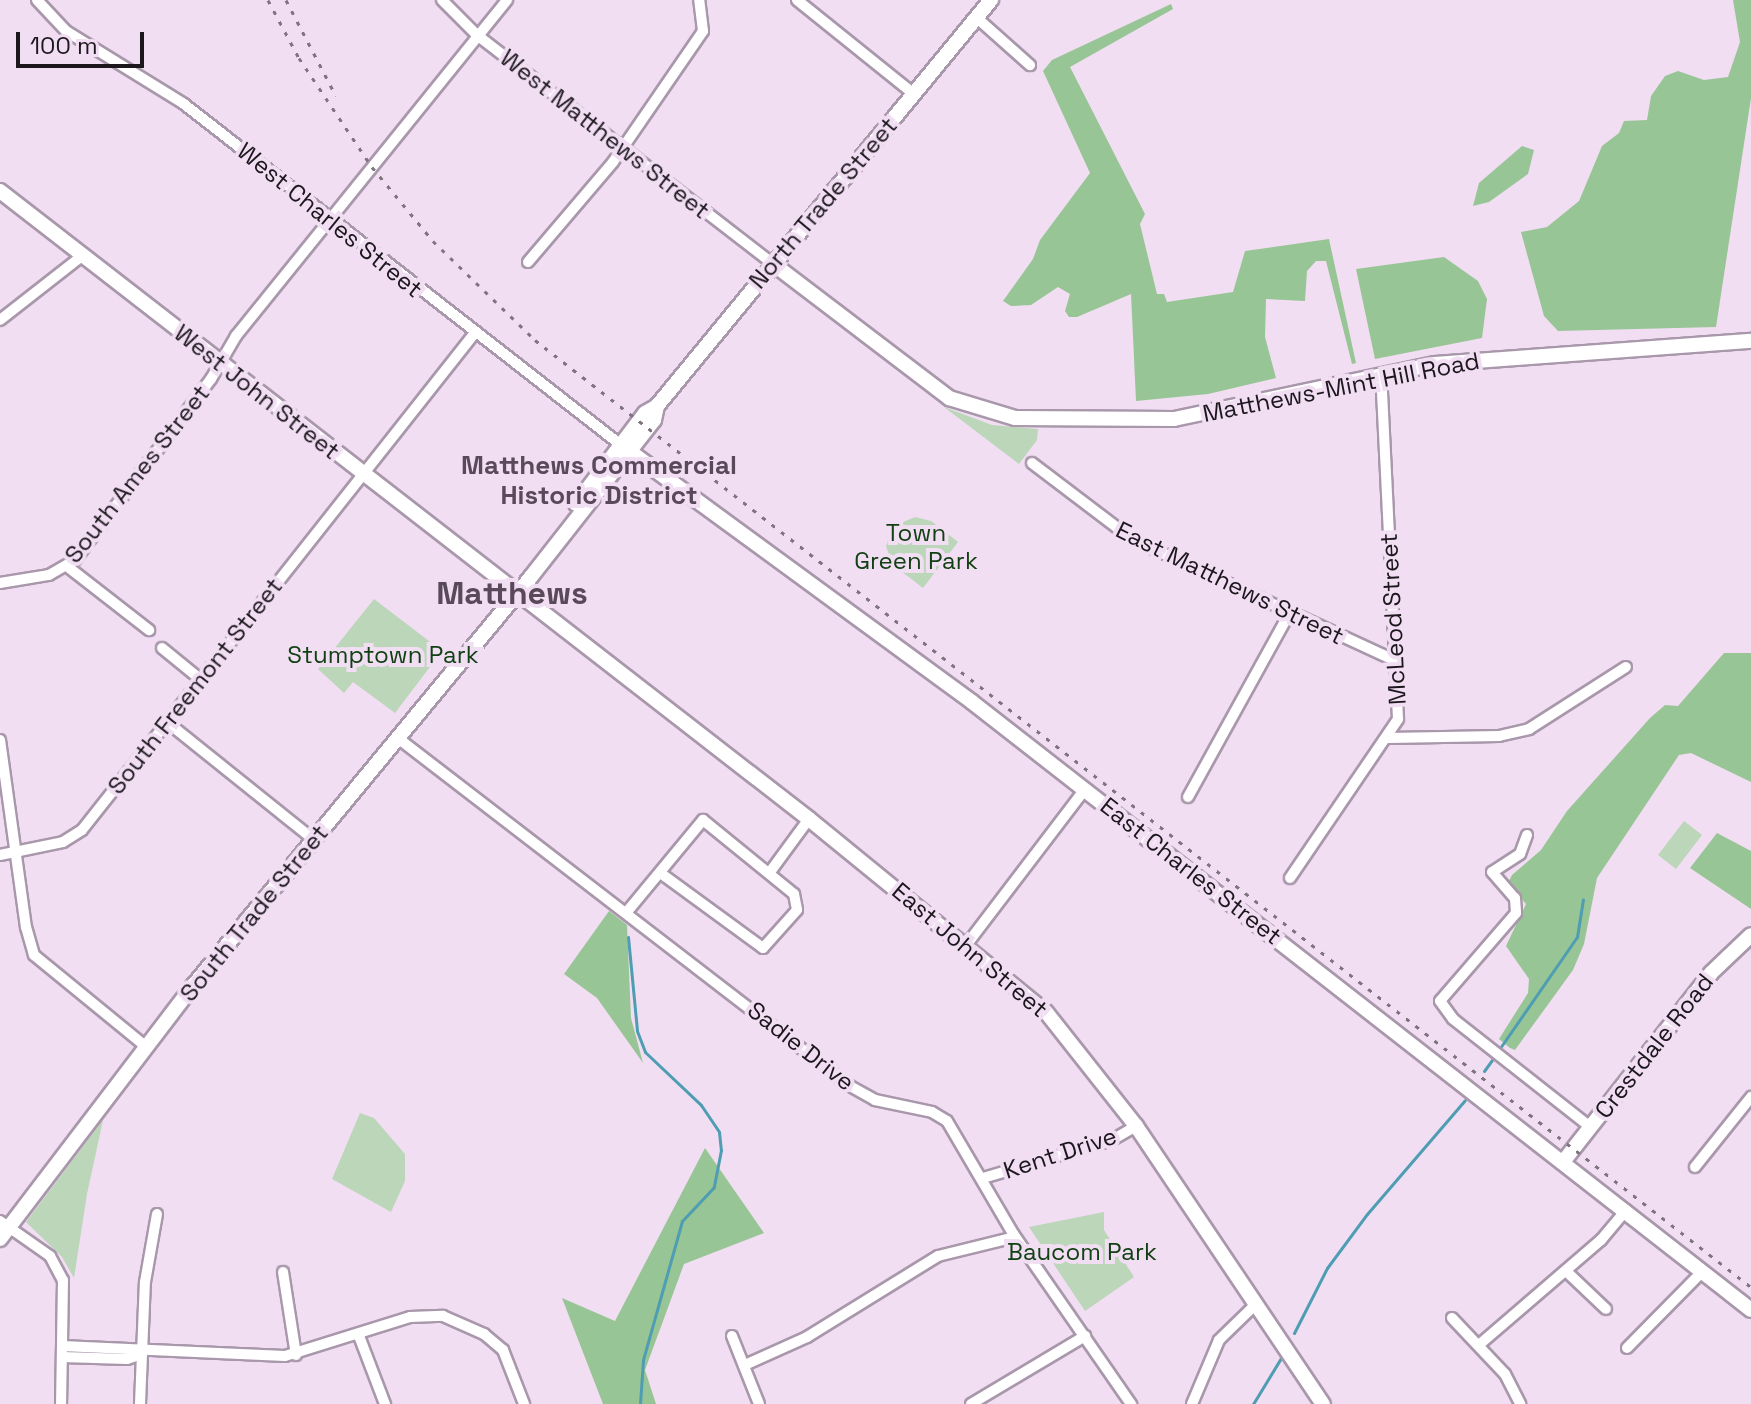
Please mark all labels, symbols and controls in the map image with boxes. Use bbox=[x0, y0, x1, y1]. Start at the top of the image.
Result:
scale bar bbox=[20, 16, 148, 66]
text: 100 m bbox=[30, 30, 98, 61]
street label: West Matthews Street bbox=[495, 43, 715, 225]
street label: North Trade Street bbox=[743, 111, 903, 295]
street label: West Charles Street bbox=[232, 137, 428, 303]
street label: West John Street bbox=[169, 319, 345, 465]
street label: Matthews-Mint Hill Road bbox=[1200, 346, 1482, 428]
street label: South Ames Street bbox=[58, 379, 216, 569]
district label: Matthews Commercial Historic District bbox=[461, 450, 737, 512]
street label: East Matthews Street bbox=[1111, 515, 1349, 651]
park label: Town Green Park bbox=[854, 519, 978, 575]
street label: McLeod Street bbox=[1374, 532, 1412, 706]
street label: South Freemont Street bbox=[102, 572, 288, 800]
district label: Matthews bbox=[436, 574, 588, 612]
park label: Stumptown Park bbox=[287, 641, 479, 669]
street label: East Charles Street bbox=[1095, 791, 1287, 951]
street label: South Trade Street bbox=[174, 819, 334, 1007]
street label: East John Street bbox=[886, 877, 1054, 1023]
street label: Crestdale Road bbox=[1589, 968, 1719, 1124]
street label: Sadie Drive bbox=[742, 995, 860, 1097]
street label: Kent Drive bbox=[1000, 1121, 1120, 1185]
park label: Baucom Park bbox=[1007, 1238, 1157, 1266]

